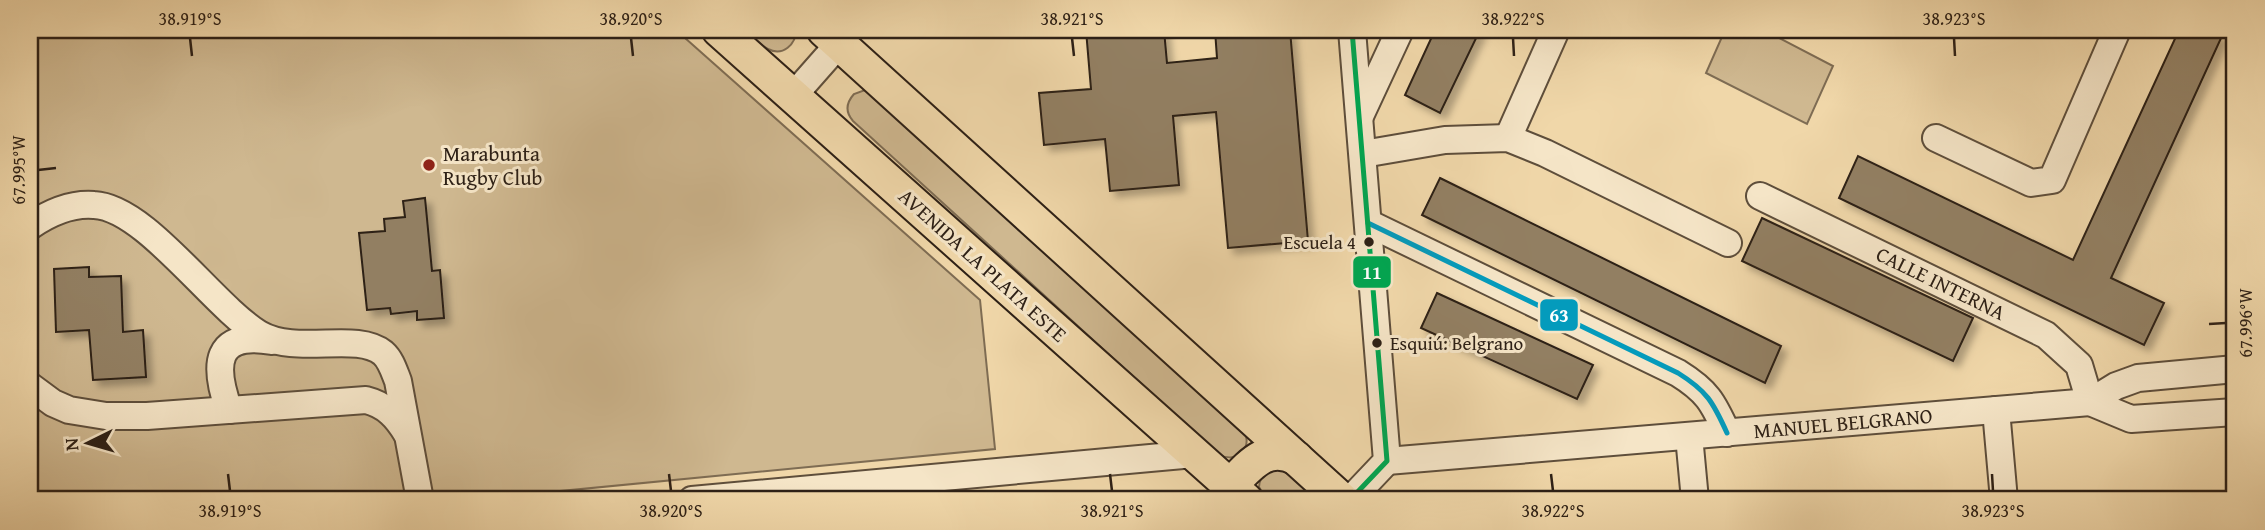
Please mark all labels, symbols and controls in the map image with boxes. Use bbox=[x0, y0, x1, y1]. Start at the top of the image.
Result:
text: 38.919°S bbox=[159, 5, 222, 32]
text: 38.920°S bbox=[600, 5, 663, 32]
text: 38.921°S bbox=[1041, 5, 1104, 32]
text: 38.922°S bbox=[1482, 5, 1545, 32]
text: 38.923°S bbox=[1923, 5, 1986, 32]
text: 67.995°W bbox=[5, 135, 32, 205]
place label: Marabunta Rugby Club bbox=[443, 138, 542, 193]
marker: Marabunta Rugby Club bbox=[421, 157, 437, 173]
street label: AVENIDA LA PLATA ESTE bbox=[892, 181, 1074, 349]
place label: Escuela 4 bbox=[1284, 228, 1356, 256]
marker: Escuela 4 bbox=[1362, 235, 1376, 249]
street label: CALLE INTERNA bbox=[1871, 238, 2011, 328]
line badge: 11 bbox=[1352, 255, 1392, 289]
text: 11 bbox=[1362, 258, 1382, 286]
text: 67.996°W bbox=[2232, 288, 2259, 358]
line badge: 63 bbox=[1539, 298, 1579, 332]
text: 63 bbox=[1549, 301, 1569, 329]
place label: Esquiú: Belgrano bbox=[1390, 329, 1523, 357]
marker: Esquiú: Belgrano bbox=[1370, 336, 1384, 350]
street label: MANUEL BELGRANO bbox=[1752, 400, 1934, 446]
north arrow bbox=[52, 407, 122, 477]
text: N bbox=[57, 437, 86, 452]
text: 38.919°S bbox=[199, 497, 262, 524]
text: 38.920°S bbox=[640, 497, 703, 524]
text: 38.921°S bbox=[1081, 497, 1144, 524]
text: 38.922°S bbox=[1522, 497, 1585, 524]
text: 38.923°S bbox=[1962, 497, 2025, 524]

